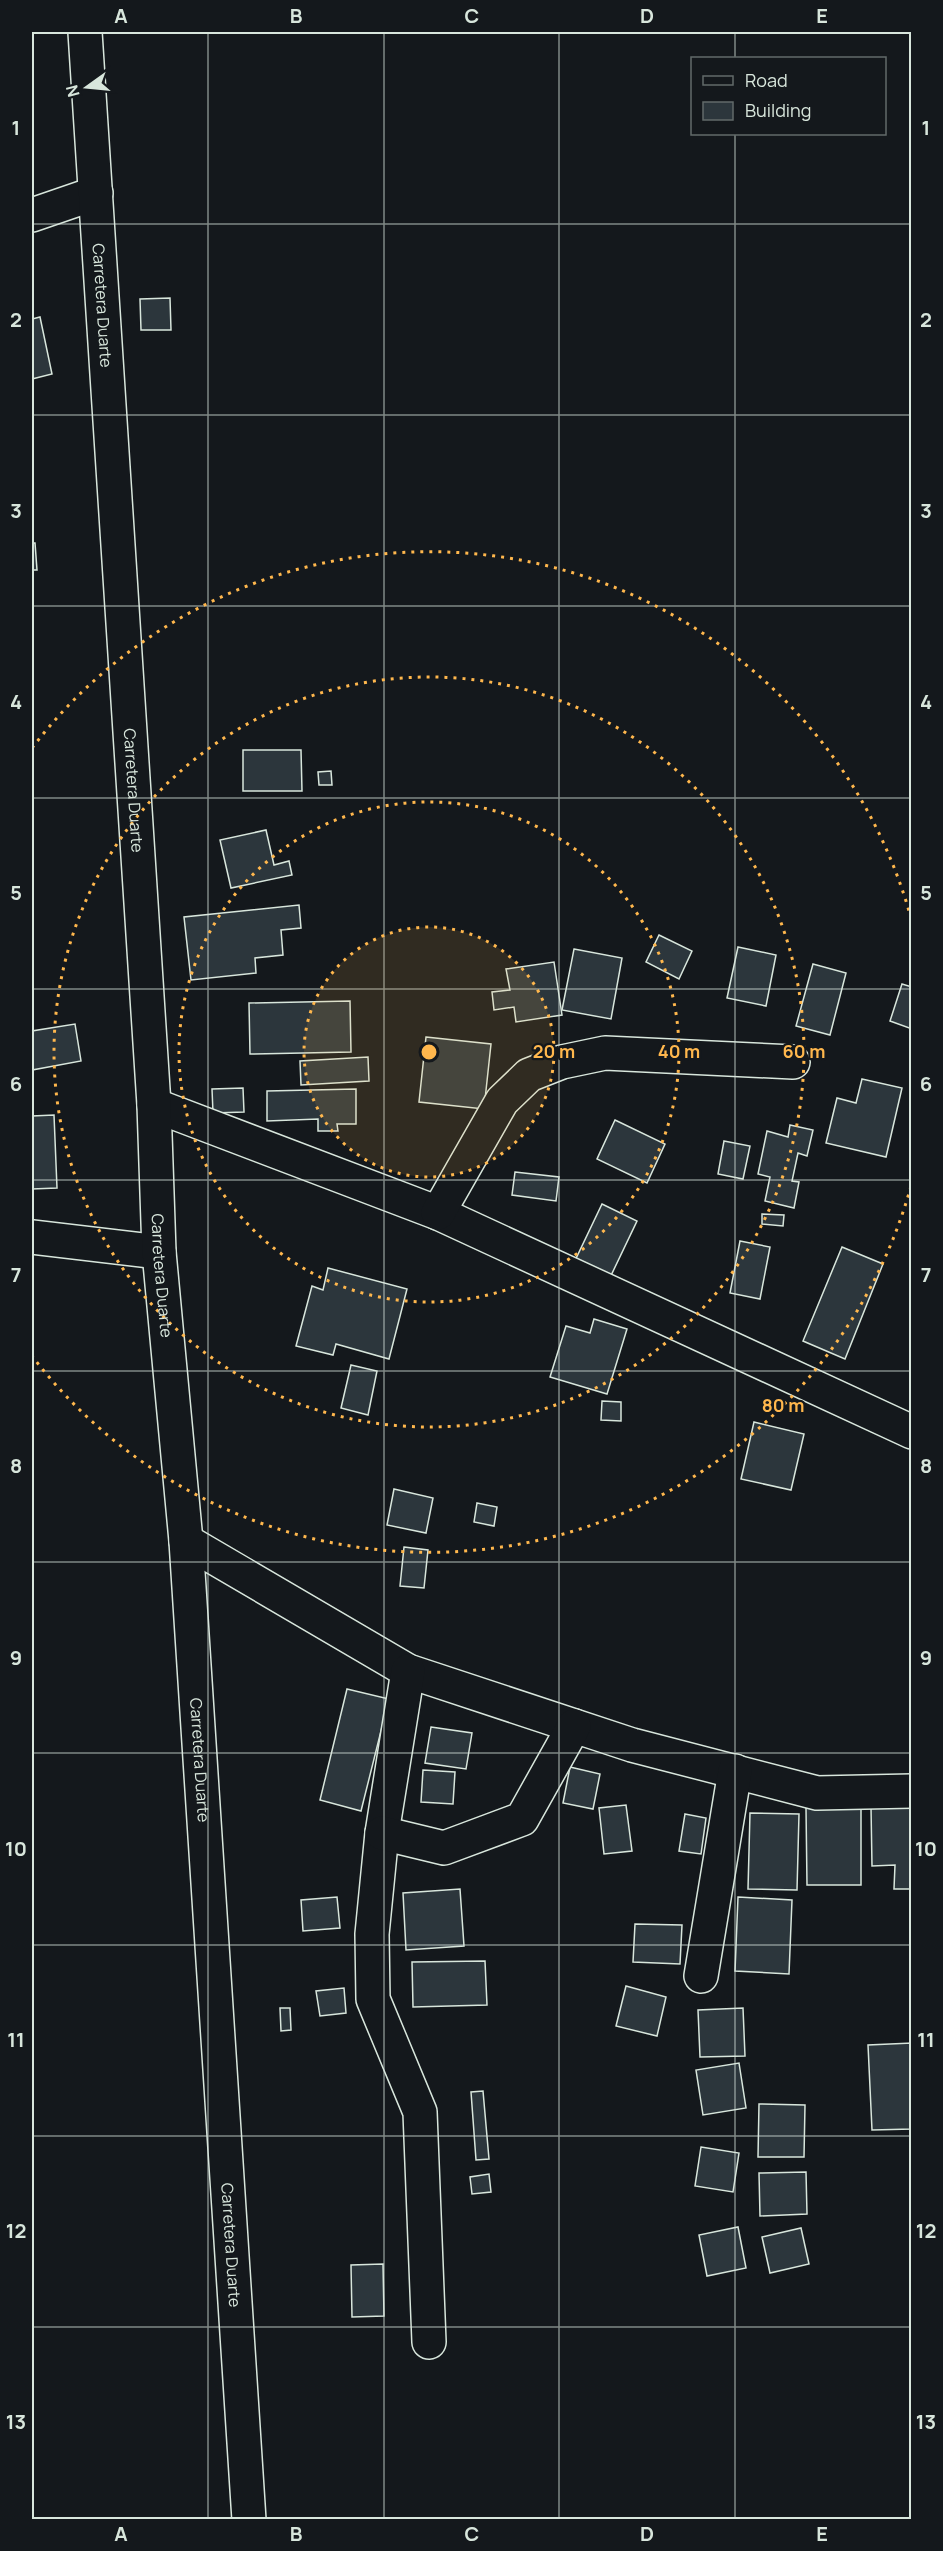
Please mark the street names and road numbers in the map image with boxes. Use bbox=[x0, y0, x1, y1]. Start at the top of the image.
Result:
street label: Carretera Duarte bbox=[88, 243, 118, 368]
street label: Carretera Duarte bbox=[119, 728, 149, 853]
street label: Carretera Duarte bbox=[147, 1213, 178, 1339]
street label: Carretera Duarte bbox=[185, 1697, 215, 1823]
street label: Carretera Duarte bbox=[216, 2182, 246, 2308]

